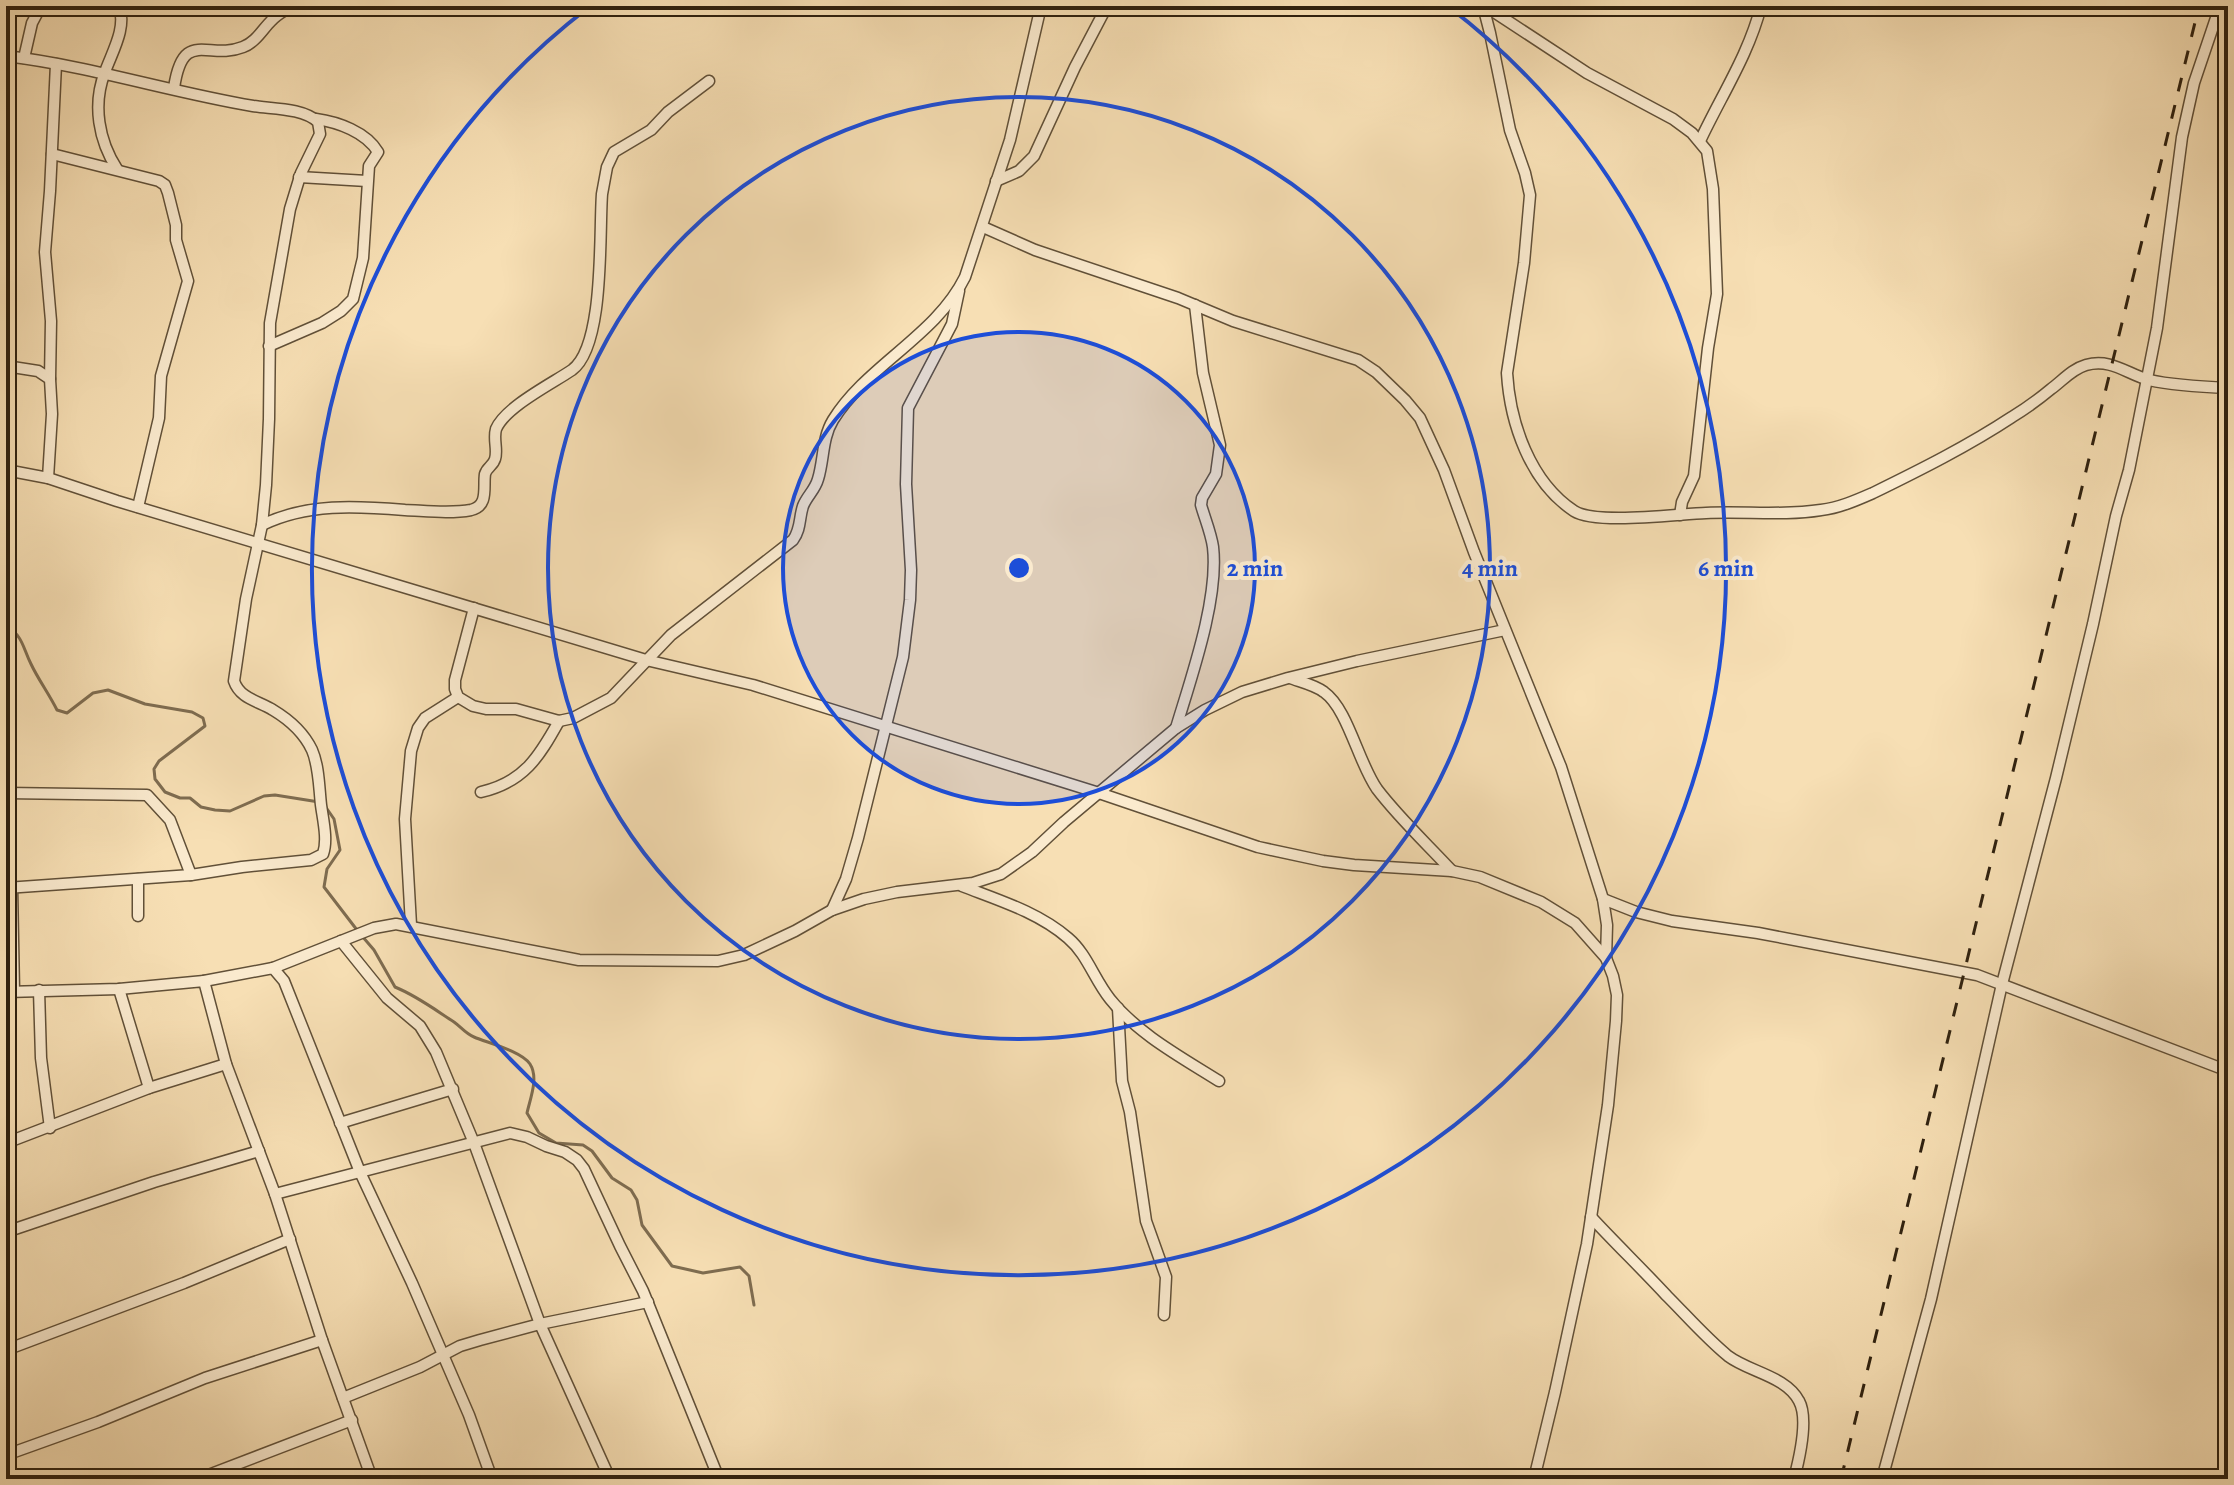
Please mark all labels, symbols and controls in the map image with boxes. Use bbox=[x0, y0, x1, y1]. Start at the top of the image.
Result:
text: 2 min bbox=[1227, 552, 1284, 584]
text: 4 min bbox=[1462, 552, 1519, 584]
text: 6 min bbox=[1698, 552, 1755, 584]
centre of rings bbox=[1005, 554, 1033, 582]

